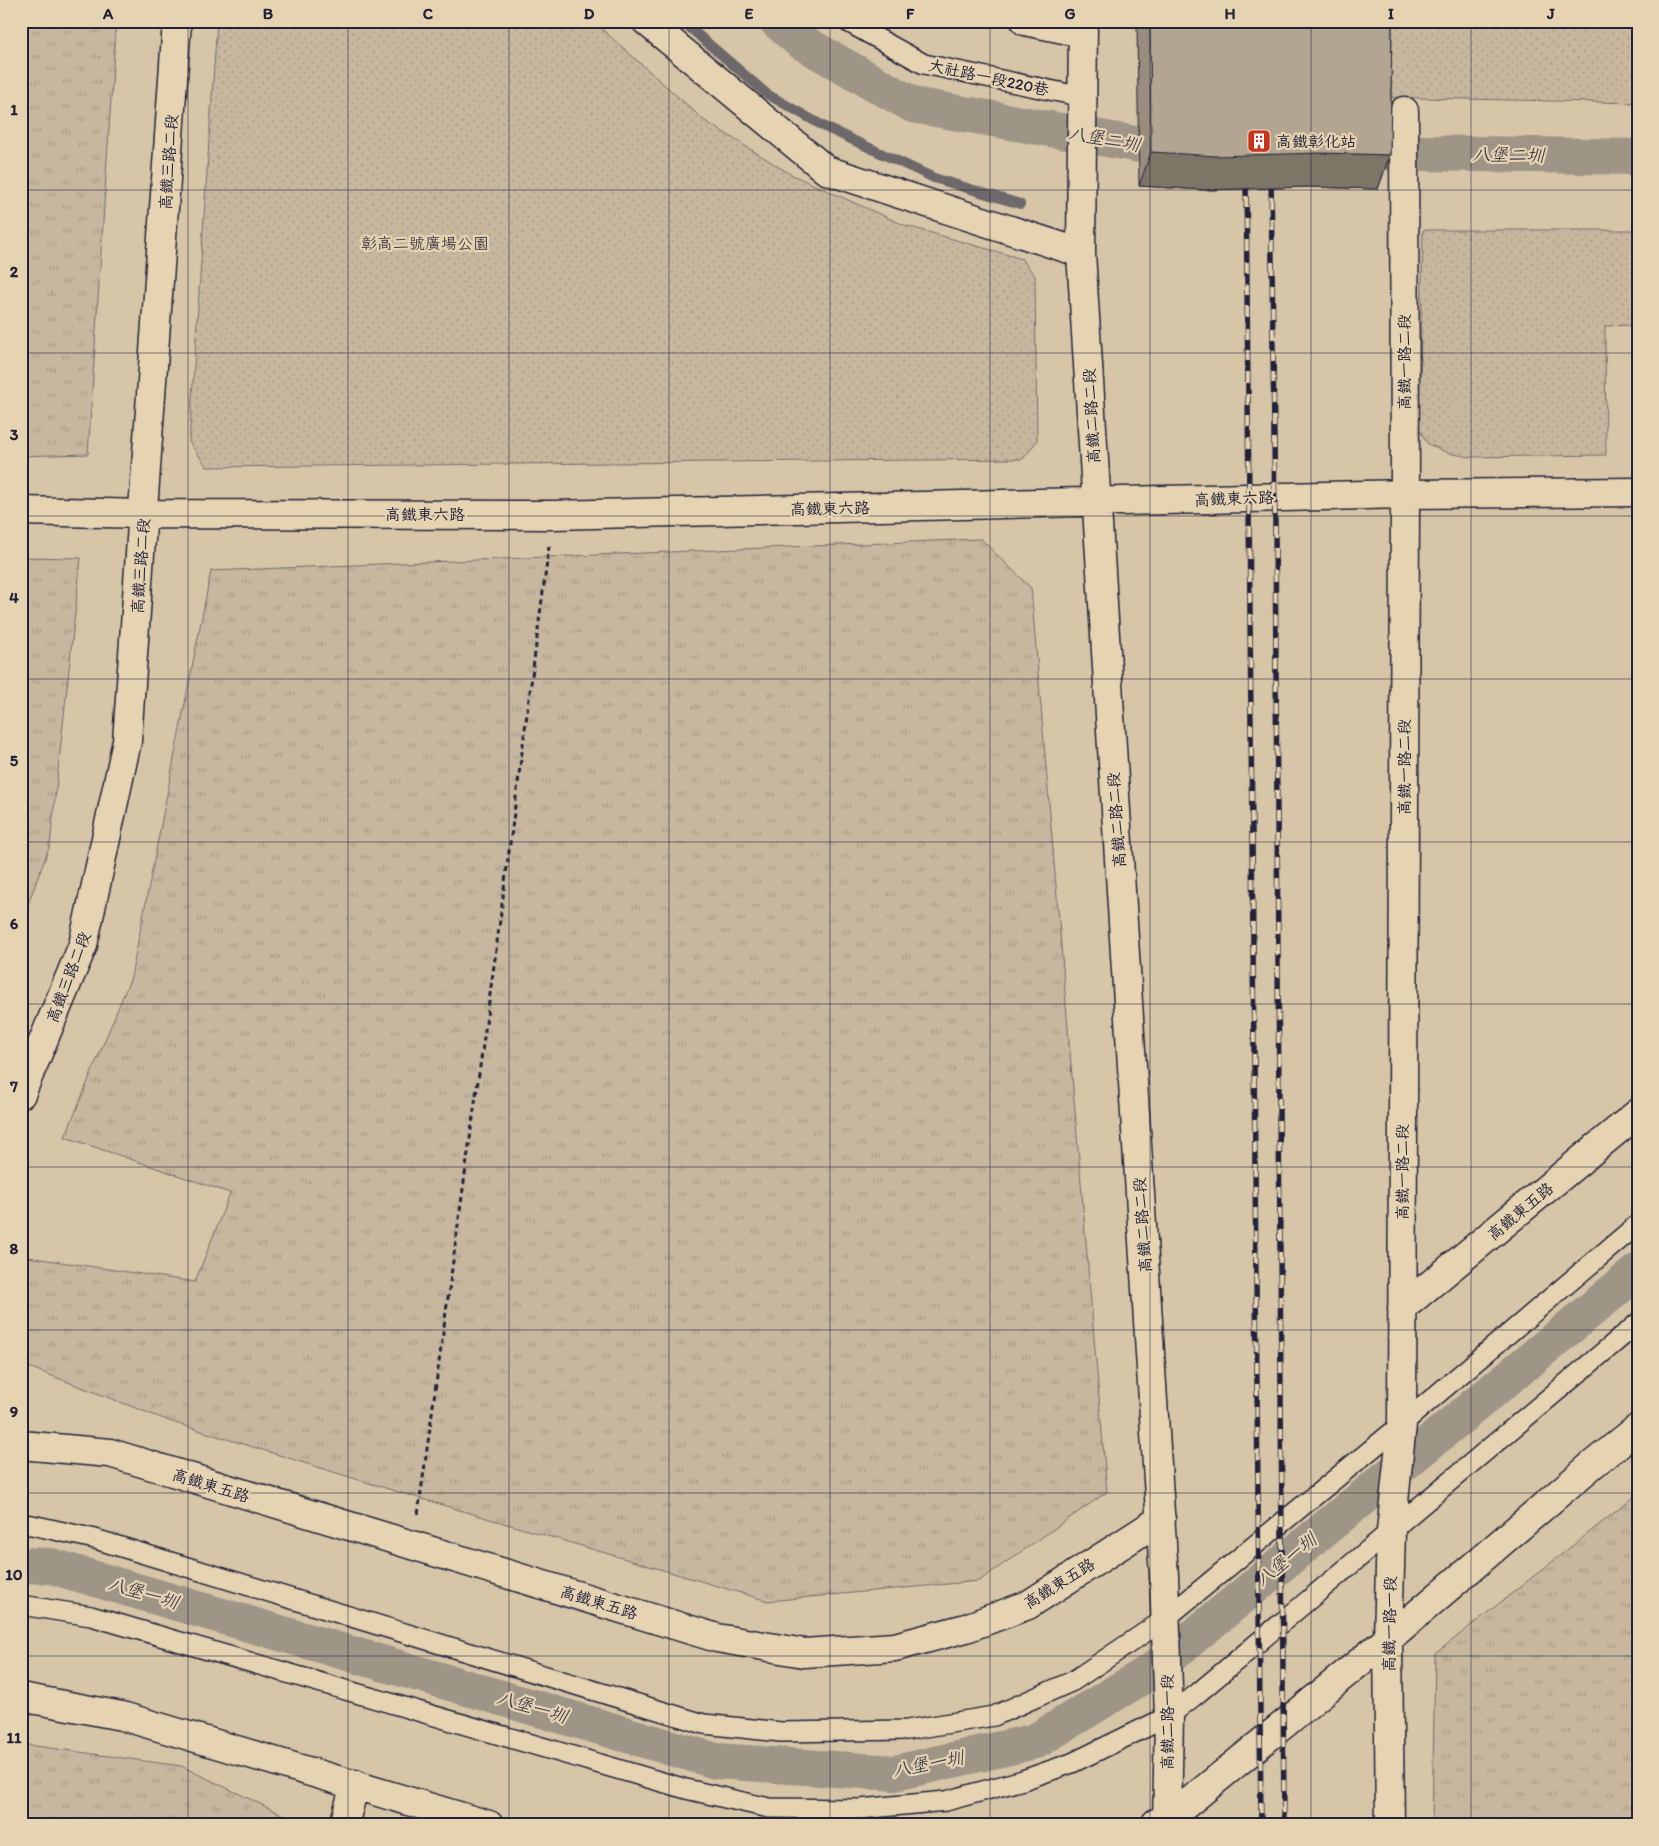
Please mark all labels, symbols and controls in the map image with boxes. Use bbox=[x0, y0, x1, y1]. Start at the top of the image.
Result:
text: A bbox=[102, 4, 114, 23]
text: B bbox=[263, 4, 274, 23]
text: C bbox=[423, 4, 434, 23]
text: D bbox=[584, 4, 595, 23]
text: E bbox=[745, 4, 754, 23]
text: F bbox=[906, 4, 915, 23]
text: G bbox=[1064, 4, 1076, 23]
text: H bbox=[1224, 4, 1236, 23]
text: I bbox=[1388, 4, 1394, 23]
text: J bbox=[1546, 4, 1555, 23]
street label: 大社路一段220巷 bbox=[927, 55, 1051, 100]
text: 1 bbox=[10, 100, 18, 119]
street label: 高鐵三路二段 bbox=[156, 113, 181, 211]
water label: 八堡二圳 bbox=[1067, 122, 1143, 156]
building icon: 高鐵彰化站 bbox=[1246, 128, 1272, 154]
place label: 高鐵彰化站 bbox=[1276, 132, 1356, 151]
water label: 八堡二圳 bbox=[1472, 143, 1546, 167]
park label: 彰高二號廣場公園 bbox=[361, 234, 489, 253]
text: 2 bbox=[10, 262, 19, 281]
street label: 高鐵一路二段 bbox=[1395, 314, 1414, 410]
street label: 高鐵二路二段 bbox=[1079, 368, 1103, 464]
text: 3 bbox=[10, 425, 19, 444]
street label: 高鐵東六路 bbox=[1194, 488, 1274, 509]
street label: 高鐵東六路 bbox=[790, 498, 870, 519]
street label: 高鐵東六路 bbox=[385, 505, 465, 524]
street label: 高鐵三路二段 bbox=[128, 517, 153, 615]
text: 4 bbox=[9, 588, 19, 607]
street label: 高鐵一路二段 bbox=[1395, 719, 1414, 815]
text: 5 bbox=[10, 751, 19, 770]
street label: 高鐵二路二段 bbox=[1104, 771, 1129, 869]
text: 6 bbox=[10, 914, 19, 933]
street label: 高鐵三路二段 bbox=[42, 929, 95, 1025]
text: 7 bbox=[9, 1077, 18, 1096]
street label: 高鐵一路二段 bbox=[1393, 1124, 1412, 1220]
street label: 高鐵二路二段 bbox=[1130, 1176, 1155, 1274]
street label: 高鐵東五路 bbox=[1484, 1178, 1557, 1244]
text: 8 bbox=[10, 1239, 19, 1258]
text: 9 bbox=[10, 1402, 18, 1421]
street label: 高鐵東五路 bbox=[170, 1465, 252, 1506]
water label: 八堡一圳 bbox=[1251, 1528, 1322, 1591]
street label: 高鐵東五路 bbox=[1020, 1554, 1098, 1613]
text: 10 bbox=[5, 1565, 23, 1584]
water label: 八堡一圳 bbox=[105, 1573, 183, 1614]
street label: 高鐵一路一段 bbox=[1379, 1576, 1400, 1672]
street label: 高鐵東五路 bbox=[558, 1582, 640, 1623]
street label: 高鐵二路一段 bbox=[1158, 1674, 1177, 1770]
water label: 八堡一圳 bbox=[494, 1687, 572, 1728]
text: 11 bbox=[7, 1728, 22, 1747]
water label: 八堡一圳 bbox=[891, 1746, 967, 1782]

